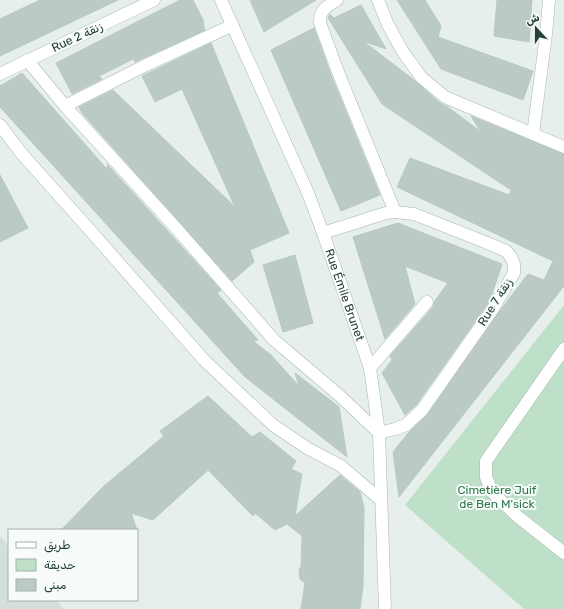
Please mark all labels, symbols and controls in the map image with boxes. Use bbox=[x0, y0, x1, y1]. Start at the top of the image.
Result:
north arrow bbox=[516, 8, 556, 48]
text: ش bbox=[524, 11, 541, 28]
street label: Rue 2 زنقة bbox=[49, 19, 105, 56]
street label: Rue Émile Brunet bbox=[322, 247, 367, 343]
street label: Rue 7 زنقة bbox=[475, 275, 516, 329]
park label: Cimetière Juif de Ben M'sick bbox=[458, 483, 537, 511]
legend bbox=[8, 529, 138, 601]
text: طريق bbox=[44, 538, 70, 553]
text: حديقة bbox=[44, 558, 76, 572]
text: مبنى bbox=[44, 578, 67, 593]

